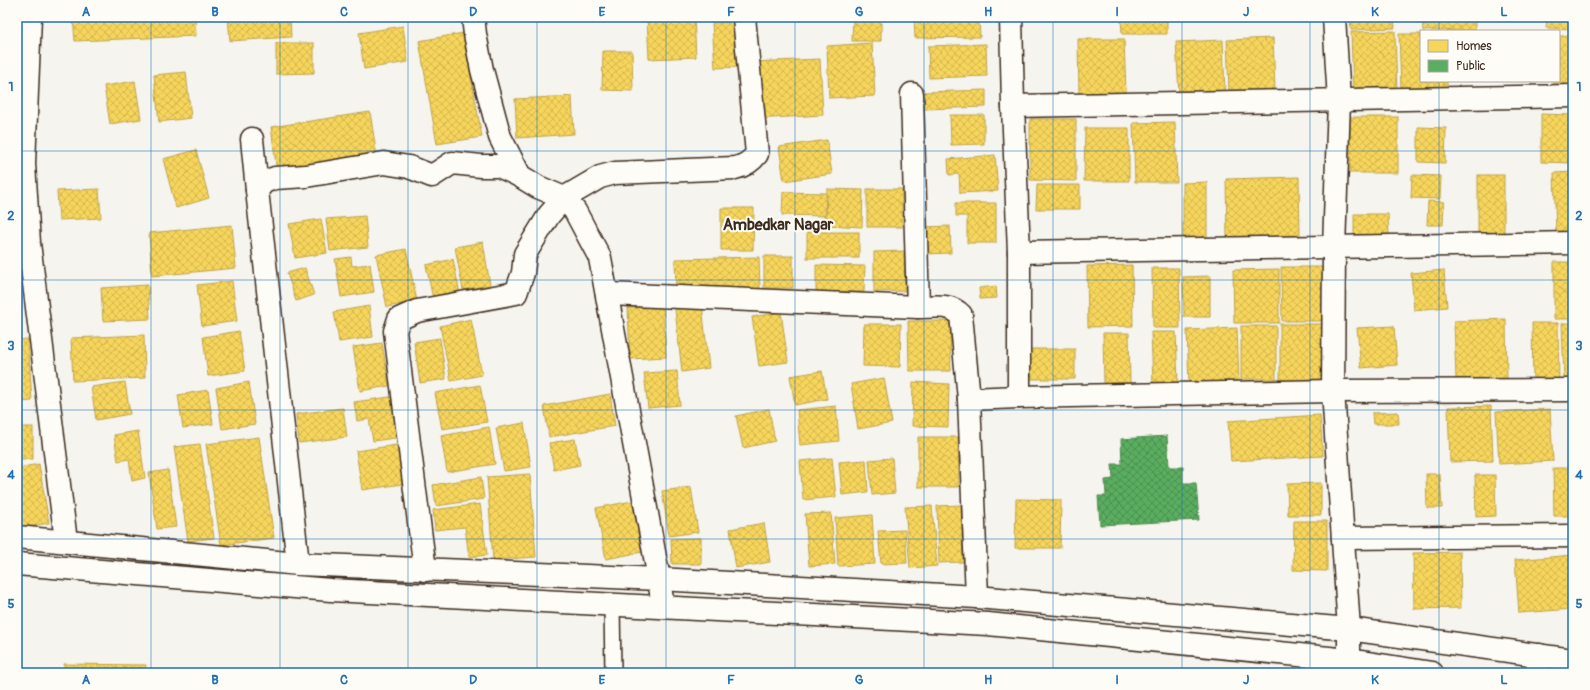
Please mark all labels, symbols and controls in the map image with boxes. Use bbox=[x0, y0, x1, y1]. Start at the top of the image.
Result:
text: A bbox=[82, 4, 91, 20]
text: B bbox=[211, 4, 219, 20]
text: C bbox=[340, 4, 348, 20]
text: D bbox=[469, 4, 477, 20]
text: E bbox=[599, 4, 606, 20]
text: F bbox=[727, 4, 735, 20]
text: G bbox=[855, 4, 864, 20]
text: H bbox=[984, 4, 992, 20]
text: I bbox=[1115, 4, 1119, 20]
text: J bbox=[1243, 4, 1249, 20]
text: K bbox=[1371, 4, 1379, 20]
text: L bbox=[1500, 4, 1508, 20]
legend bbox=[1420, 30, 1560, 82]
text: Homes bbox=[1456, 39, 1492, 54]
text: Public bbox=[1456, 59, 1486, 74]
text: 1 bbox=[8, 79, 14, 95]
text: 1 bbox=[1576, 79, 1582, 95]
text: 2 bbox=[7, 208, 15, 224]
text: 2 bbox=[1575, 208, 1583, 224]
district label: Ambedkar Nagar bbox=[723, 215, 834, 235]
text: 3 bbox=[7, 338, 15, 354]
text: 3 bbox=[1575, 338, 1583, 354]
text: 4 bbox=[7, 467, 15, 483]
text: 4 bbox=[1575, 467, 1583, 483]
text: 5 bbox=[7, 596, 15, 612]
text: 5 bbox=[1575, 596, 1583, 612]
text: A bbox=[82, 672, 91, 688]
text: B bbox=[211, 672, 219, 688]
text: C bbox=[340, 672, 348, 688]
text: D bbox=[469, 672, 477, 688]
text: E bbox=[599, 672, 606, 688]
text: F bbox=[727, 672, 735, 688]
text: G bbox=[855, 672, 864, 688]
text: H bbox=[984, 672, 992, 688]
text: I bbox=[1115, 672, 1119, 688]
text: J bbox=[1243, 672, 1249, 688]
text: K bbox=[1371, 672, 1379, 688]
text: L bbox=[1500, 672, 1508, 688]

